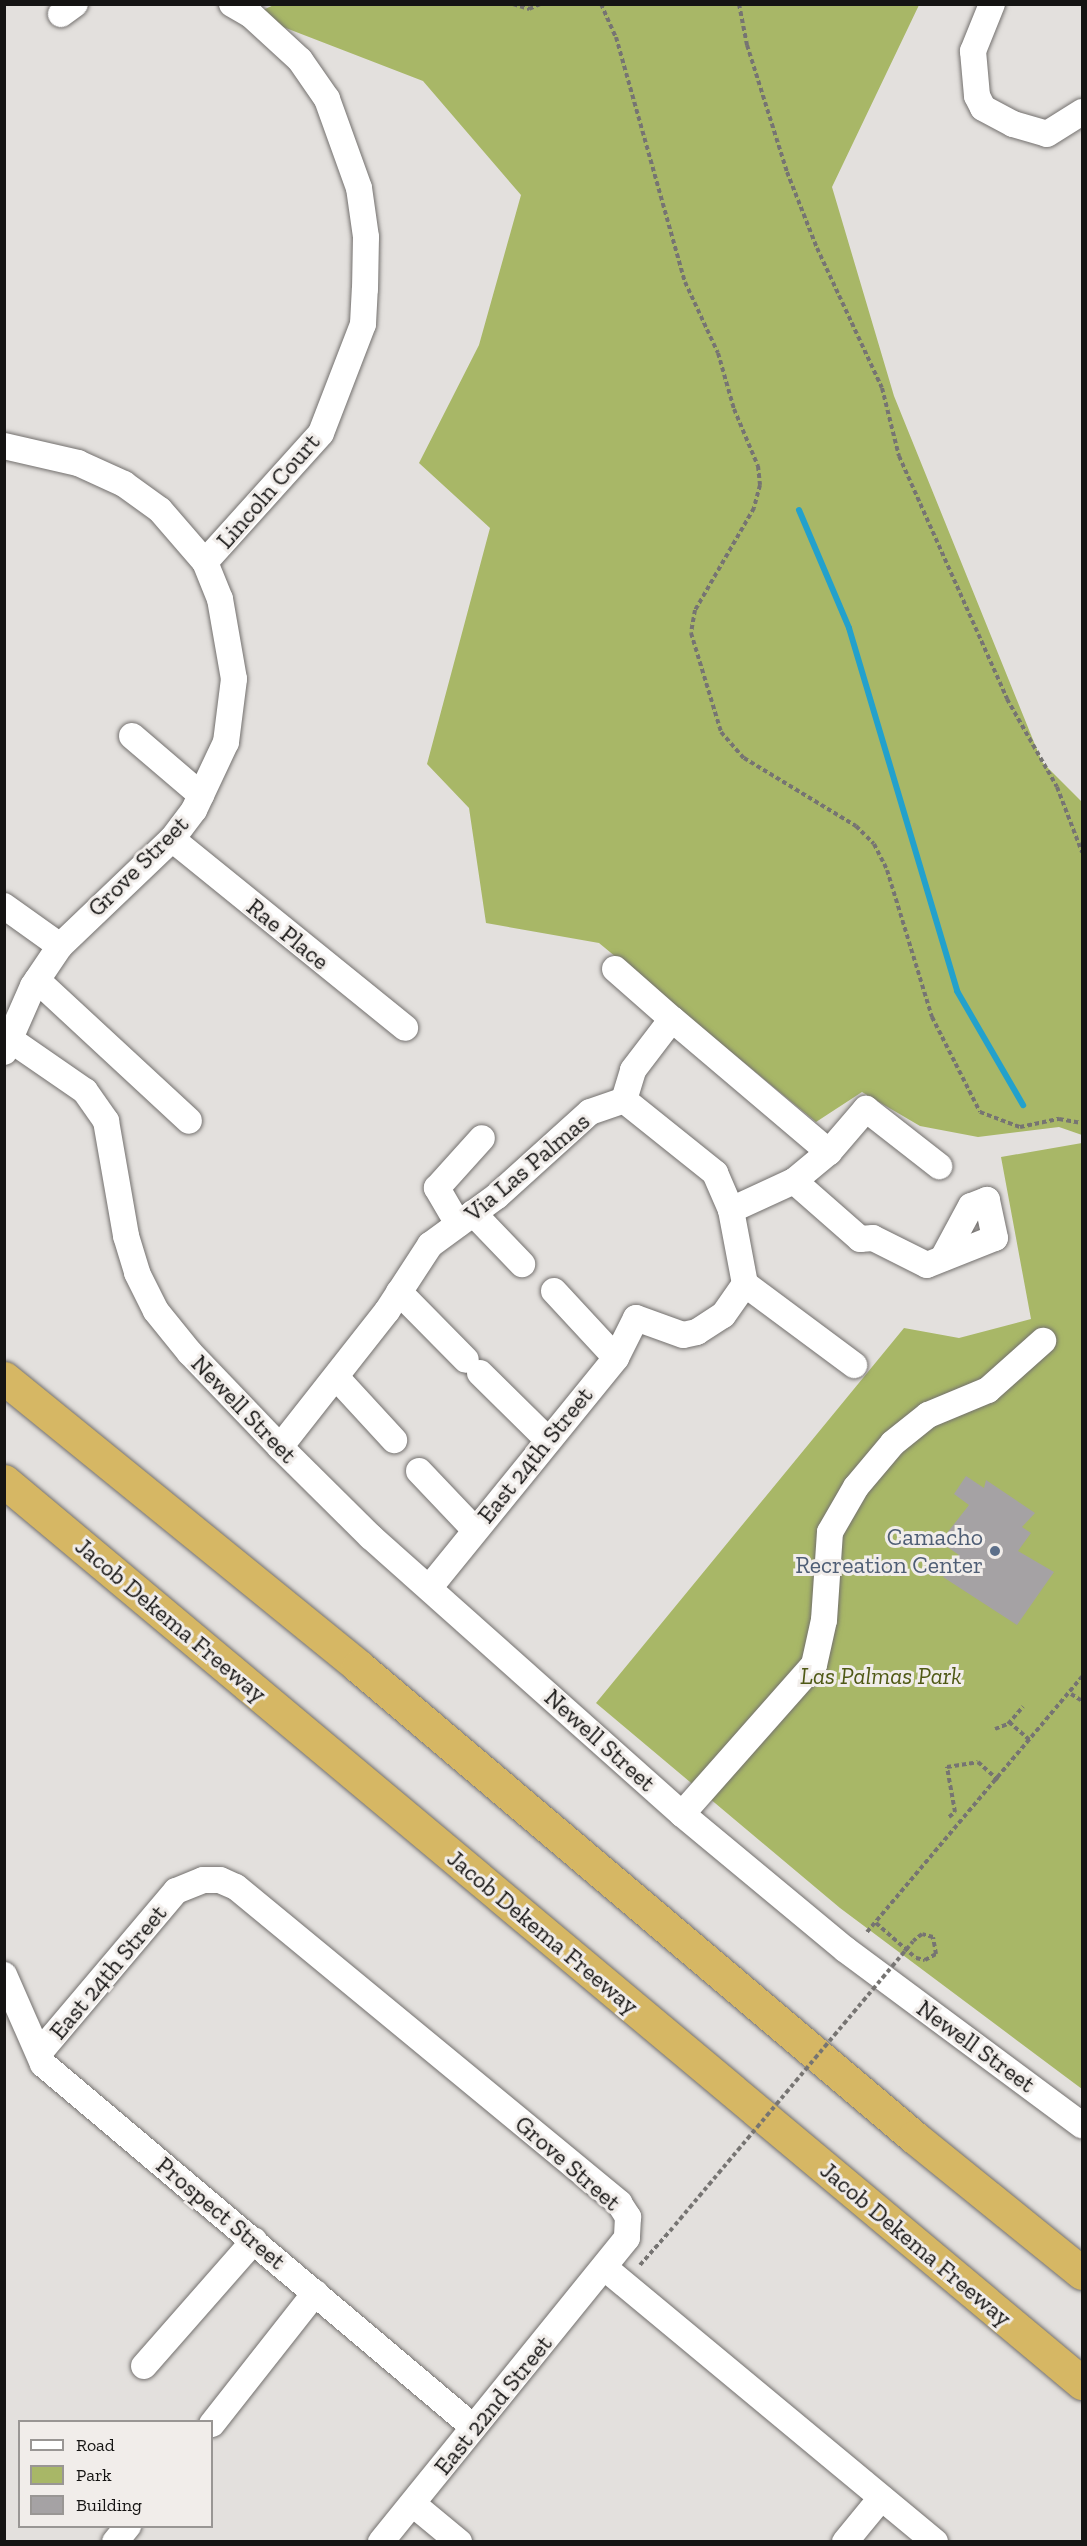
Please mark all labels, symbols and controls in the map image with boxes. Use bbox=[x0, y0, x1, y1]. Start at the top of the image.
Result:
street label: Lincoln Court bbox=[210, 428, 326, 554]
street label: Grove Street bbox=[82, 810, 194, 922]
street label: Rae Place bbox=[241, 892, 335, 976]
street label: Via Las Palmas bbox=[459, 1107, 595, 1227]
street label: Newell Street bbox=[185, 1349, 303, 1469]
street label: East 24th Street bbox=[471, 1381, 599, 1529]
place label: Camacho Recreation Center bbox=[795, 1523, 983, 1579]
street label: Jacob Dekema Freeway bbox=[70, 1532, 272, 1708]
marker: Camacho Recreation Center bbox=[988, 1544, 1002, 1558]
park label: Las Palmas Park bbox=[800, 1662, 962, 1690]
street label: Newell Street bbox=[539, 1683, 661, 1797]
street label: Jacob Dekema Freeway bbox=[442, 1844, 644, 2020]
street label: East 24th Street bbox=[43, 1899, 173, 2045]
street label: Newell Street bbox=[911, 1993, 1041, 2099]
street label: Grove Street bbox=[509, 2109, 627, 2217]
street label: Prospect Street bbox=[151, 2151, 291, 2275]
street label: Jacob Dekema Freeway bbox=[815, 2156, 1017, 2332]
street label: East 22nd Street bbox=[428, 2330, 558, 2480]
legend bbox=[18, 2420, 213, 2528]
text: Road bbox=[76, 2434, 115, 2456]
text: Park bbox=[76, 2464, 112, 2486]
text: Building bbox=[76, 2494, 142, 2516]

